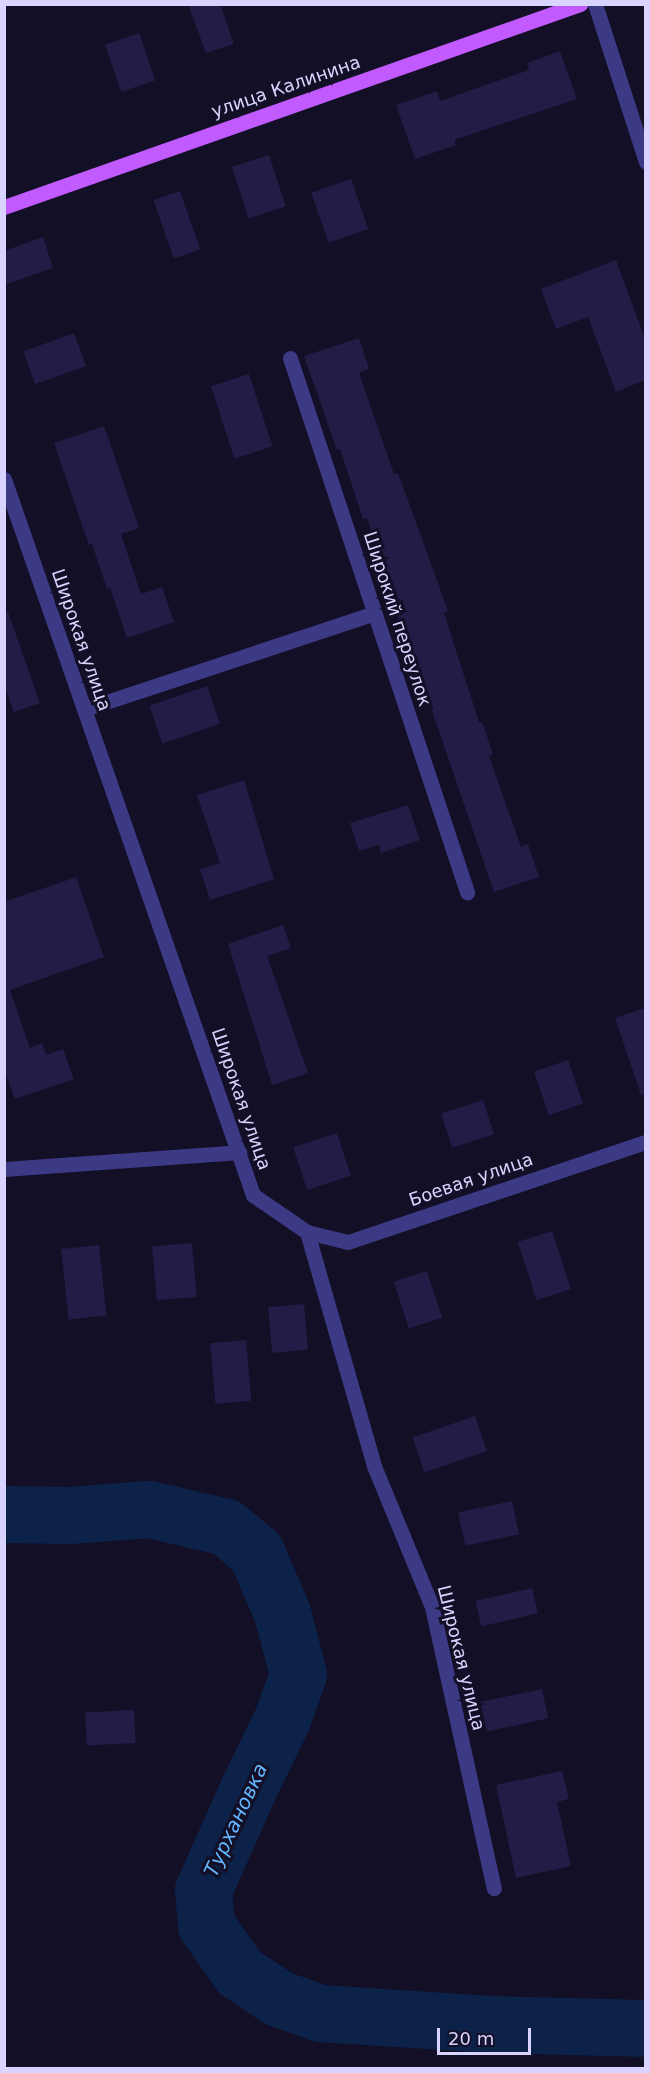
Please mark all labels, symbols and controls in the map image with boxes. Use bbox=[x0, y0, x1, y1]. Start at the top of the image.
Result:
street label: улица Калинина bbox=[209, 51, 363, 123]
street label: Широкий переулок bbox=[358, 529, 436, 709]
street label: Широкая улица bbox=[47, 566, 115, 714]
street label: Широкая улица bbox=[207, 1025, 275, 1173]
street label: Боевая улица bbox=[406, 1149, 536, 1211]
street label: Широкая улица bbox=[433, 1583, 489, 1733]
water label: Турхановка bbox=[199, 1760, 273, 1880]
scale bar bbox=[440, 2016, 534, 2054]
text: 20 m bbox=[448, 2028, 494, 2049]

